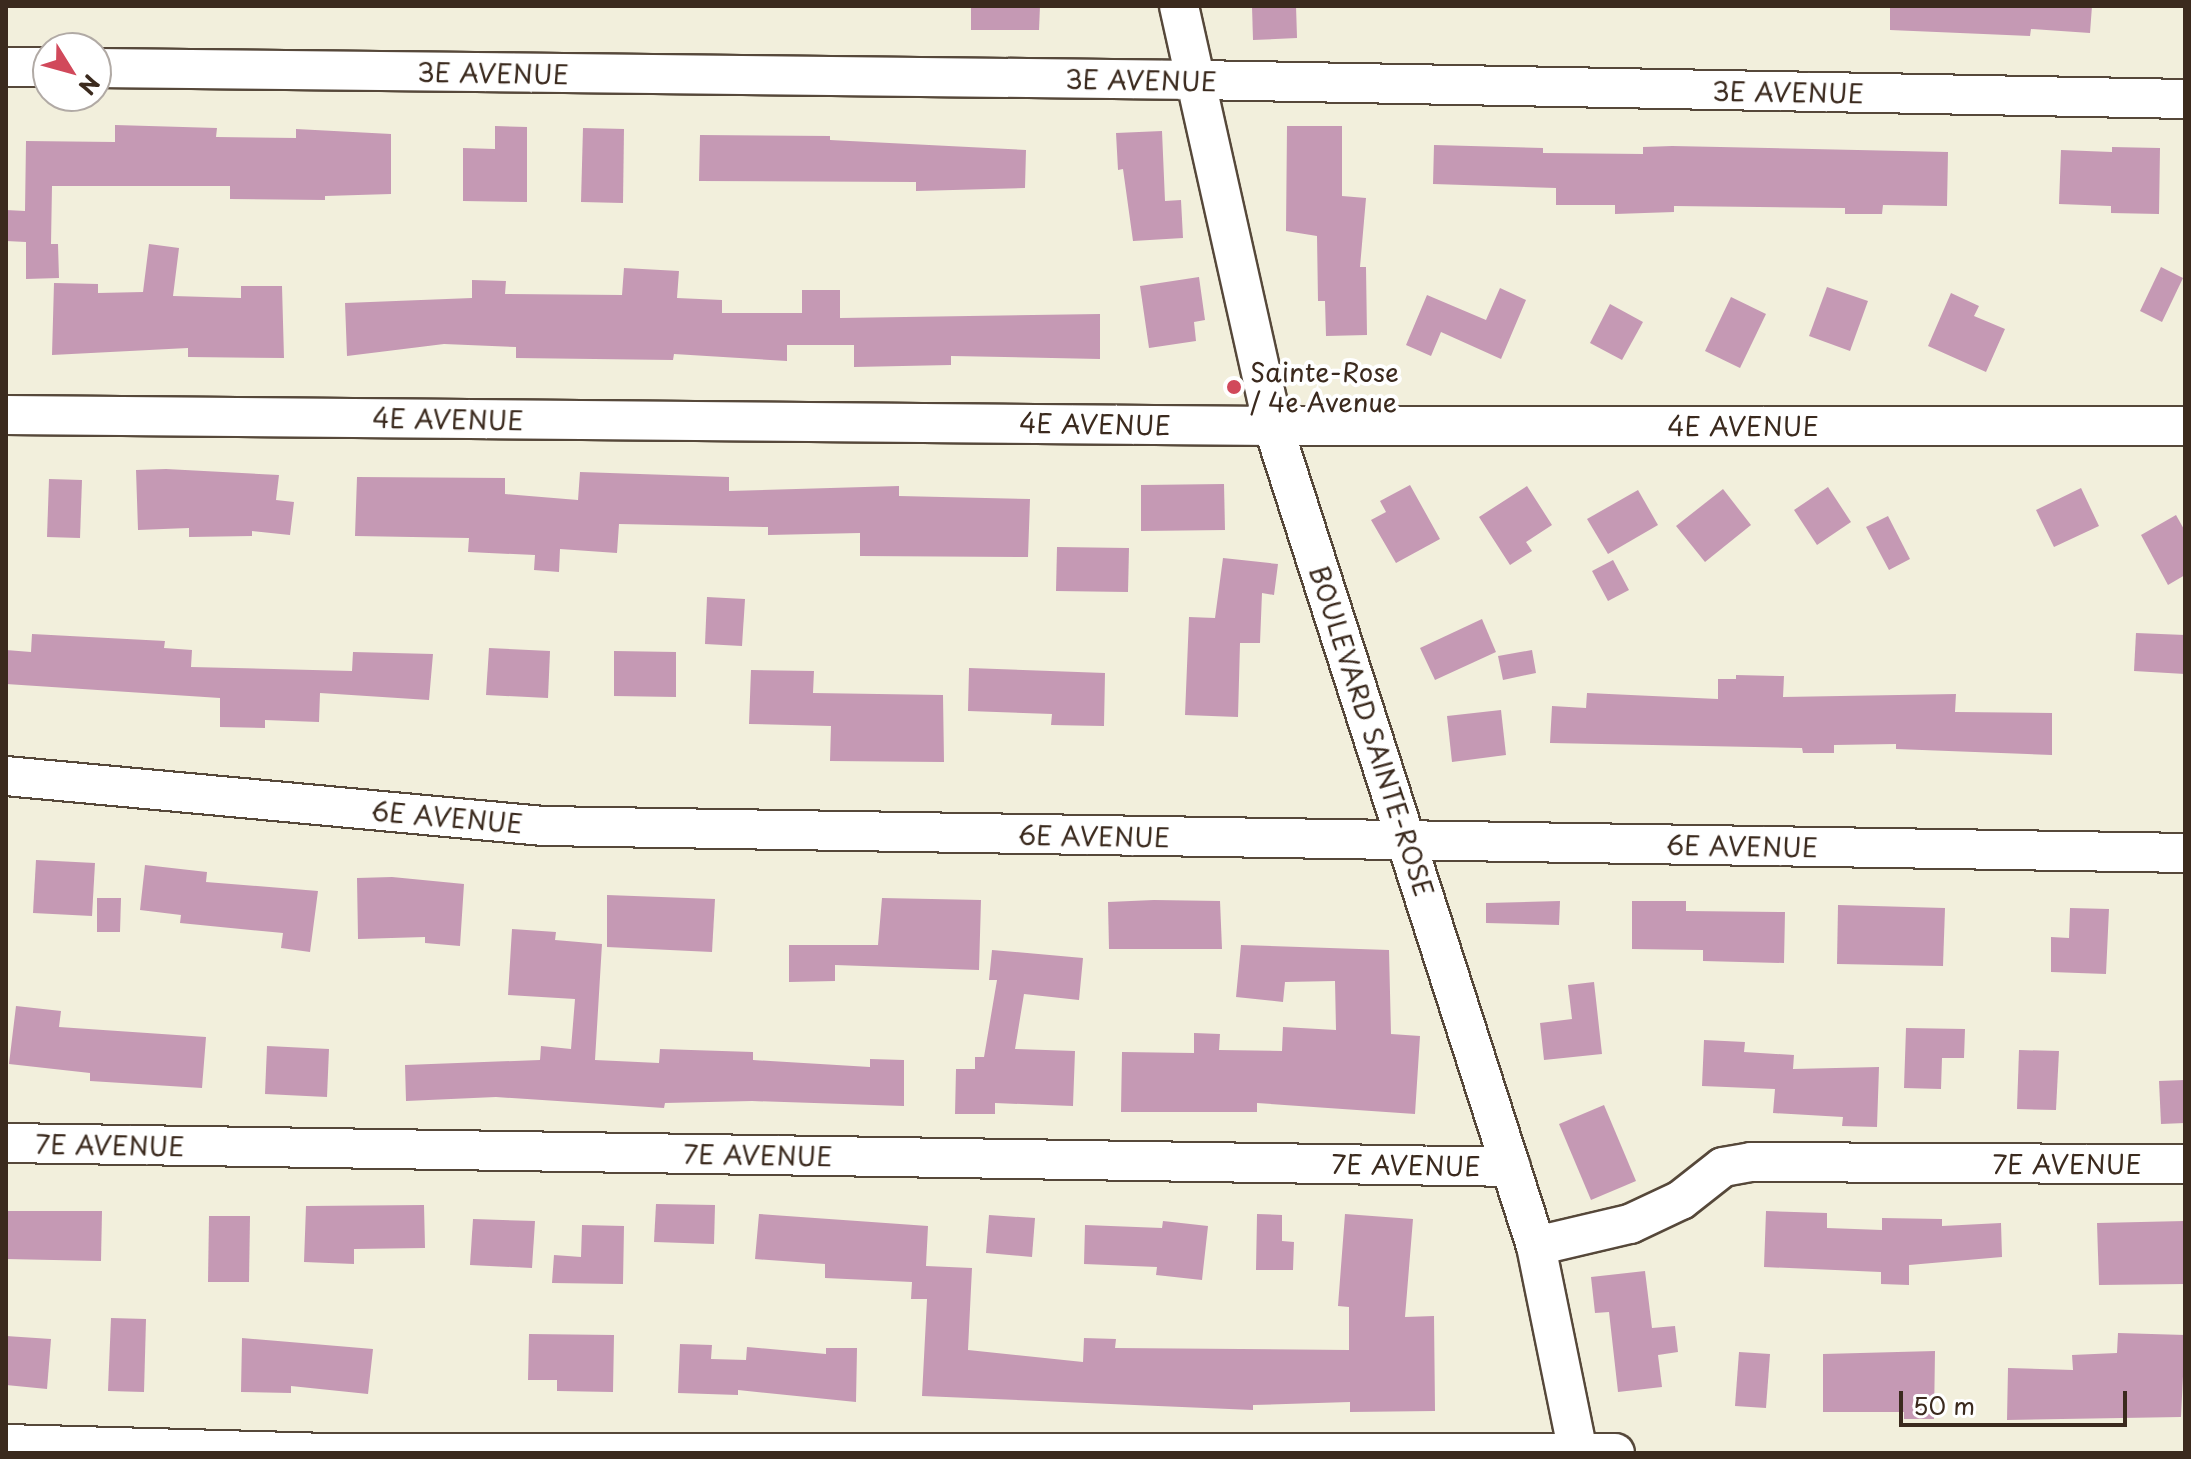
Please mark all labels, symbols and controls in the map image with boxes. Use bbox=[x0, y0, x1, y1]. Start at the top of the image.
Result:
north arrow bbox=[32, 32, 112, 112]
street label: 3E AVENUE bbox=[418, 56, 568, 90]
street label: 3E AVENUE bbox=[1066, 63, 1216, 97]
text: N bbox=[72, 69, 108, 102]
street label: 3E AVENUE bbox=[1713, 75, 1863, 109]
place label: Sainte-Rose / 4e Avenue bbox=[1250, 356, 1399, 418]
marker: Sainte-Rose / 4e Avenue bbox=[1225, 378, 1243, 396]
street label: 4E AVENUE bbox=[372, 402, 524, 436]
street label: 4E AVENUE bbox=[1019, 407, 1171, 441]
street label: 4E AVENUE bbox=[1668, 410, 1818, 442]
street label: BOULEVARD SAINTE-ROSE bbox=[1302, 558, 1442, 904]
street label: 6E AVENUE bbox=[370, 795, 524, 839]
street label: 6E AVENUE bbox=[1018, 819, 1170, 853]
street label: 6E AVENUE bbox=[1666, 829, 1818, 863]
street label: 7E AVENUE bbox=[36, 1128, 184, 1162]
street label: 7E AVENUE bbox=[684, 1138, 832, 1172]
street label: 7E AVENUE bbox=[1332, 1148, 1480, 1182]
street label: 7E AVENUE bbox=[1993, 1148, 2141, 1180]
scale bar bbox=[1903, 1375, 2131, 1425]
text: 50 m bbox=[1913, 1387, 1975, 1423]

